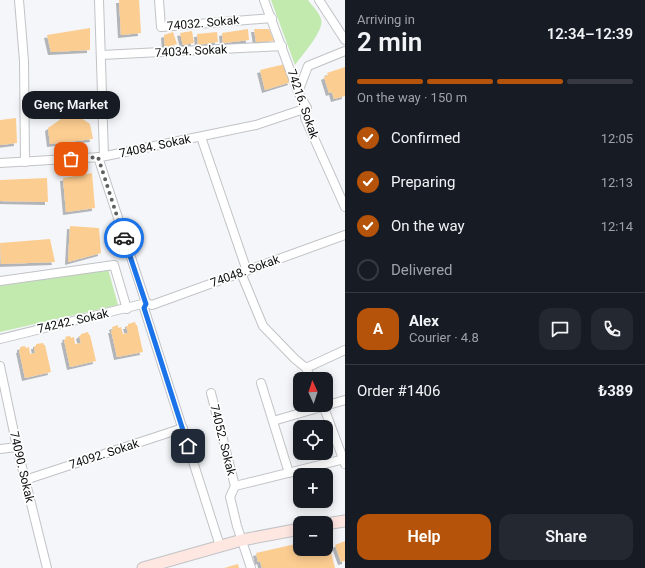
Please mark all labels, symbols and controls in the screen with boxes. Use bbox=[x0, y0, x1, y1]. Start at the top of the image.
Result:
text: Arriving in bbox=[357, 12, 415, 27]
street label: 74032. Sokak bbox=[166, 13, 241, 33]
text: 12:34–12:39 bbox=[547, 25, 633, 43]
text: 2 min bbox=[357, 27, 422, 57]
street label: 74034. Sokak bbox=[154, 42, 228, 60]
street label: 74216. Sokak bbox=[285, 67, 322, 141]
text: On the way · 150 m bbox=[357, 90, 467, 105]
callout: Genç Market bbox=[22, 91, 120, 119]
text: Genç Market bbox=[34, 97, 108, 112]
icon: check bbox=[357, 127, 379, 149]
text: Confirmed bbox=[391, 129, 461, 147]
street label: 74084. Sokak bbox=[118, 131, 193, 160]
text: 12:05 bbox=[601, 131, 633, 146]
pin bbox=[54, 142, 88, 176]
icon: bag bbox=[60, 148, 82, 170]
icon: check bbox=[357, 171, 379, 193]
text: Preparing bbox=[391, 173, 455, 191]
text: 12:13 bbox=[601, 175, 633, 190]
icon: check bbox=[357, 215, 379, 237]
text: On the way bbox=[391, 217, 465, 235]
courier bbox=[104, 218, 144, 258]
text: 12:14 bbox=[601, 219, 633, 234]
icon: car bbox=[113, 227, 135, 249]
street label: 74048. Sokak bbox=[209, 252, 282, 290]
text: Delivered bbox=[391, 261, 453, 279]
street label: 74242. Sokak bbox=[36, 306, 111, 336]
button: chat bbox=[539, 308, 581, 350]
button: phone bbox=[591, 308, 633, 350]
text: Alex bbox=[409, 312, 439, 330]
text: A bbox=[373, 320, 383, 338]
text: Courier · 4.8 bbox=[409, 330, 479, 345]
north arrow bbox=[293, 372, 333, 412]
map controls bbox=[293, 372, 333, 556]
text: Order #1406 bbox=[357, 382, 440, 400]
text: ₺389 bbox=[598, 382, 633, 400]
street label: 74052. Sokak bbox=[207, 403, 239, 478]
button: locate bbox=[293, 420, 333, 460]
pin bbox=[171, 429, 205, 463]
street label: 74090. Sokak bbox=[7, 430, 37, 505]
icon: home bbox=[177, 435, 199, 457]
street label: 74092. Sokak bbox=[67, 436, 142, 472]
button: + bbox=[293, 468, 333, 508]
button: Help bbox=[357, 514, 491, 560]
button: Share bbox=[499, 514, 633, 560]
button: − bbox=[293, 516, 333, 556]

